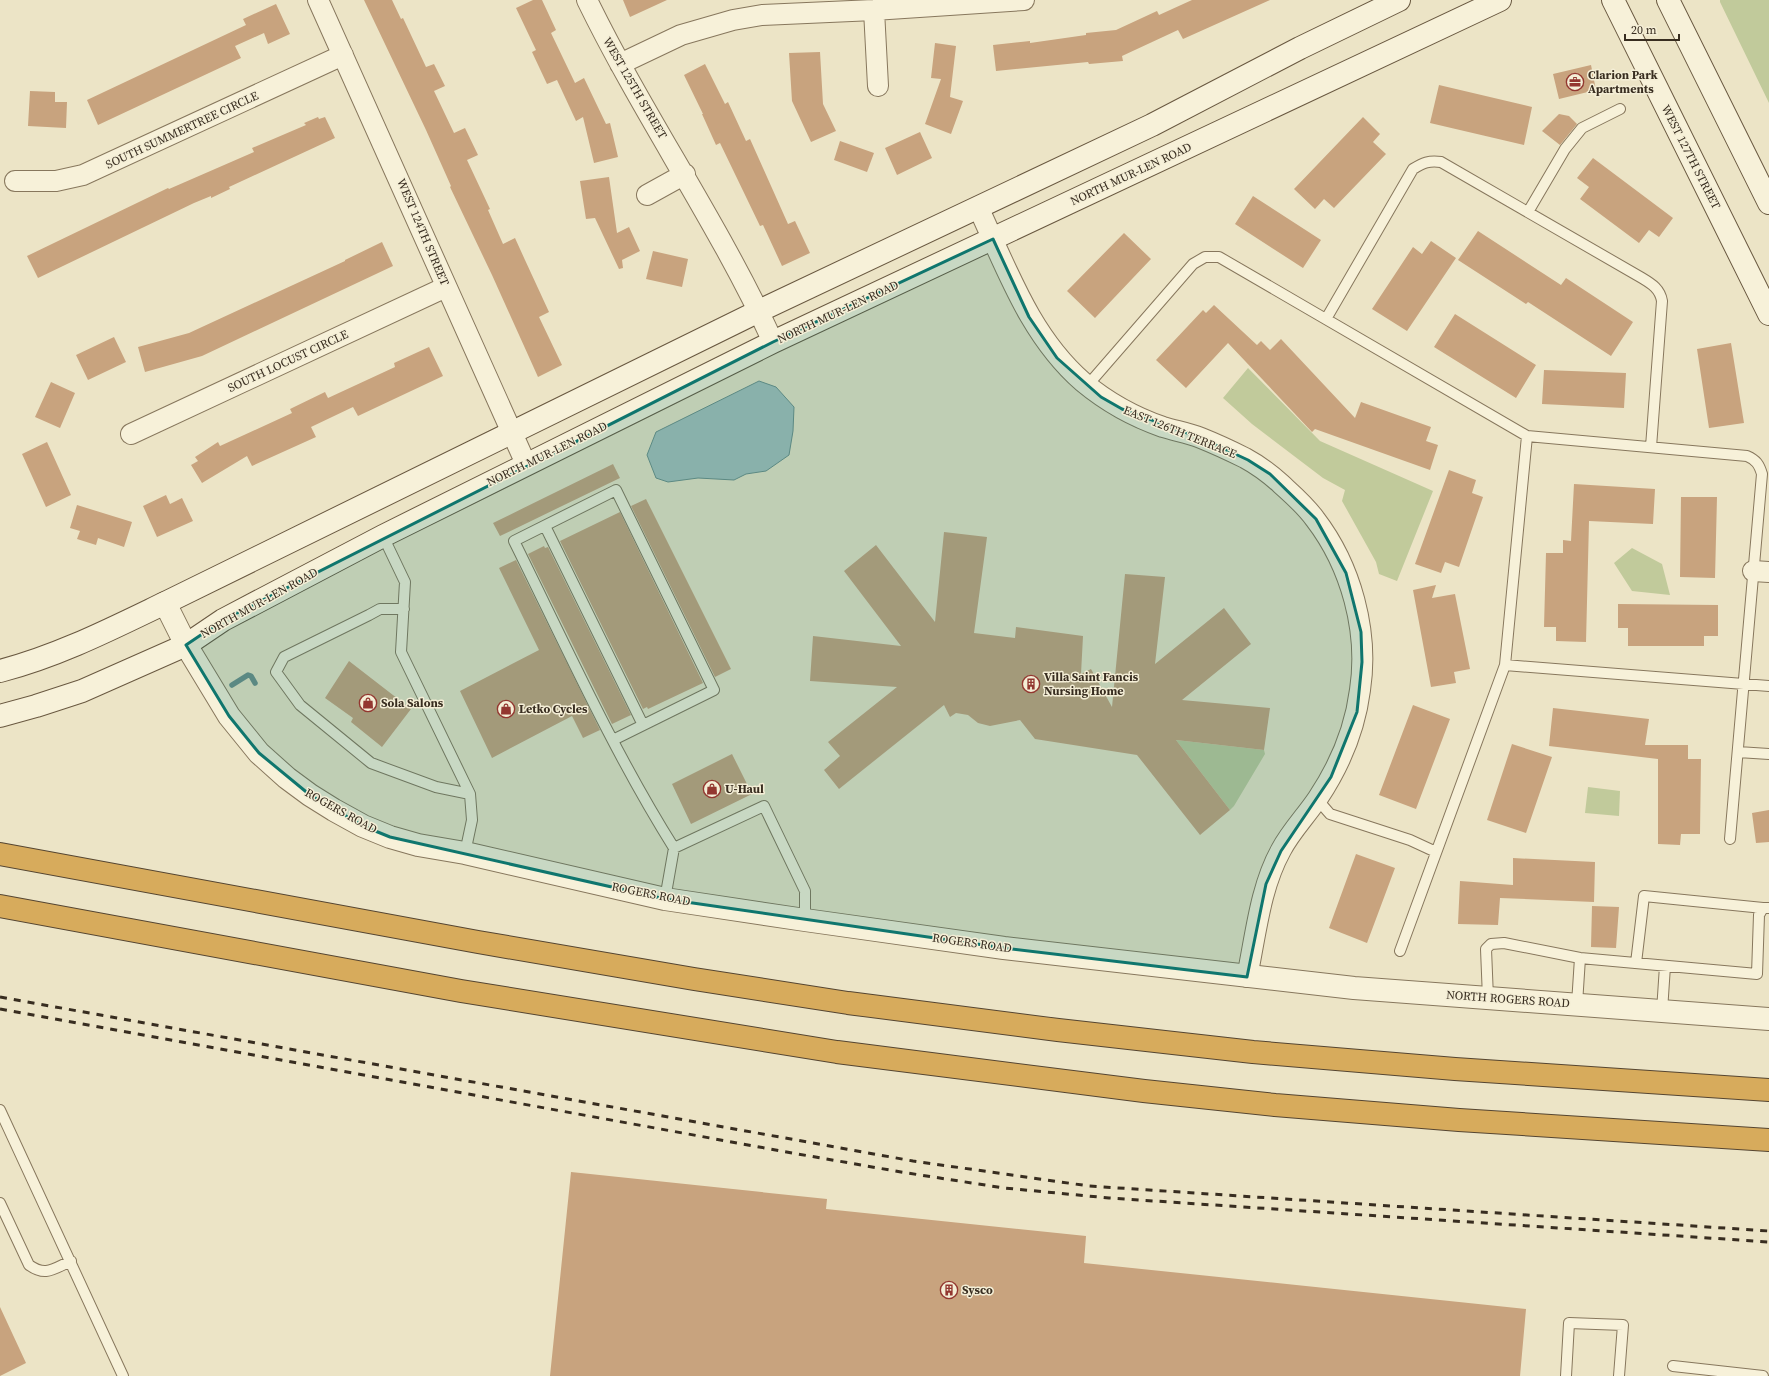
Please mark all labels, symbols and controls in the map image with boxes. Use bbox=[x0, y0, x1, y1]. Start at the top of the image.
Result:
scale bar bbox=[1625, 16, 1679, 42]
text: 20 m bbox=[1631, 22, 1657, 38]
street label: WEST 125TH STREET bbox=[599, 34, 671, 142]
place label: Clarion Park Apartments bbox=[1588, 67, 1659, 97]
office icon: Clarion Park Apartments bbox=[1565, 72, 1585, 92]
street label: SOUTH SUMMERTREE CIRCLE bbox=[103, 87, 261, 173]
street label: WEST 127TH STREET bbox=[1658, 102, 1725, 212]
street label: NORTH MUR-LEN ROAD bbox=[1068, 139, 1194, 209]
street label: WEST 124TH STREET bbox=[393, 176, 453, 289]
street label: NORTH MUR-LEN ROAD bbox=[775, 277, 901, 347]
street label: SOUTH LOCUST CIRCLE bbox=[225, 326, 351, 396]
street label: EAST 126TH TERRACE bbox=[1121, 402, 1239, 462]
street label: NORTH MUR-LEN ROAD bbox=[484, 418, 610, 490]
street label: NORTH MUR-LEN ROAD bbox=[197, 564, 321, 642]
place label: Villa Saint Fancis Nursing Home bbox=[1044, 669, 1139, 699]
building icon: Villa Saint Fancis Nursing Home bbox=[1021, 674, 1041, 694]
shop icon: Sola Salons bbox=[358, 693, 378, 713]
place label: Sola Salons bbox=[381, 695, 444, 711]
shop icon: Letko Cycles bbox=[496, 699, 516, 719]
place label: Letko Cycles bbox=[519, 701, 588, 717]
shop icon: U-Haul bbox=[702, 779, 722, 799]
place label: U-Haul bbox=[725, 781, 764, 797]
street label: ROGERS ROAD bbox=[302, 785, 380, 837]
street label: ROGERS ROAD bbox=[610, 878, 692, 910]
street label: ROGERS ROAD bbox=[931, 929, 1013, 957]
street label: NORTH ROGERS ROAD bbox=[1446, 987, 1570, 1011]
building icon: Sysco bbox=[939, 1280, 959, 1300]
place label: Sysco bbox=[962, 1282, 993, 1298]

